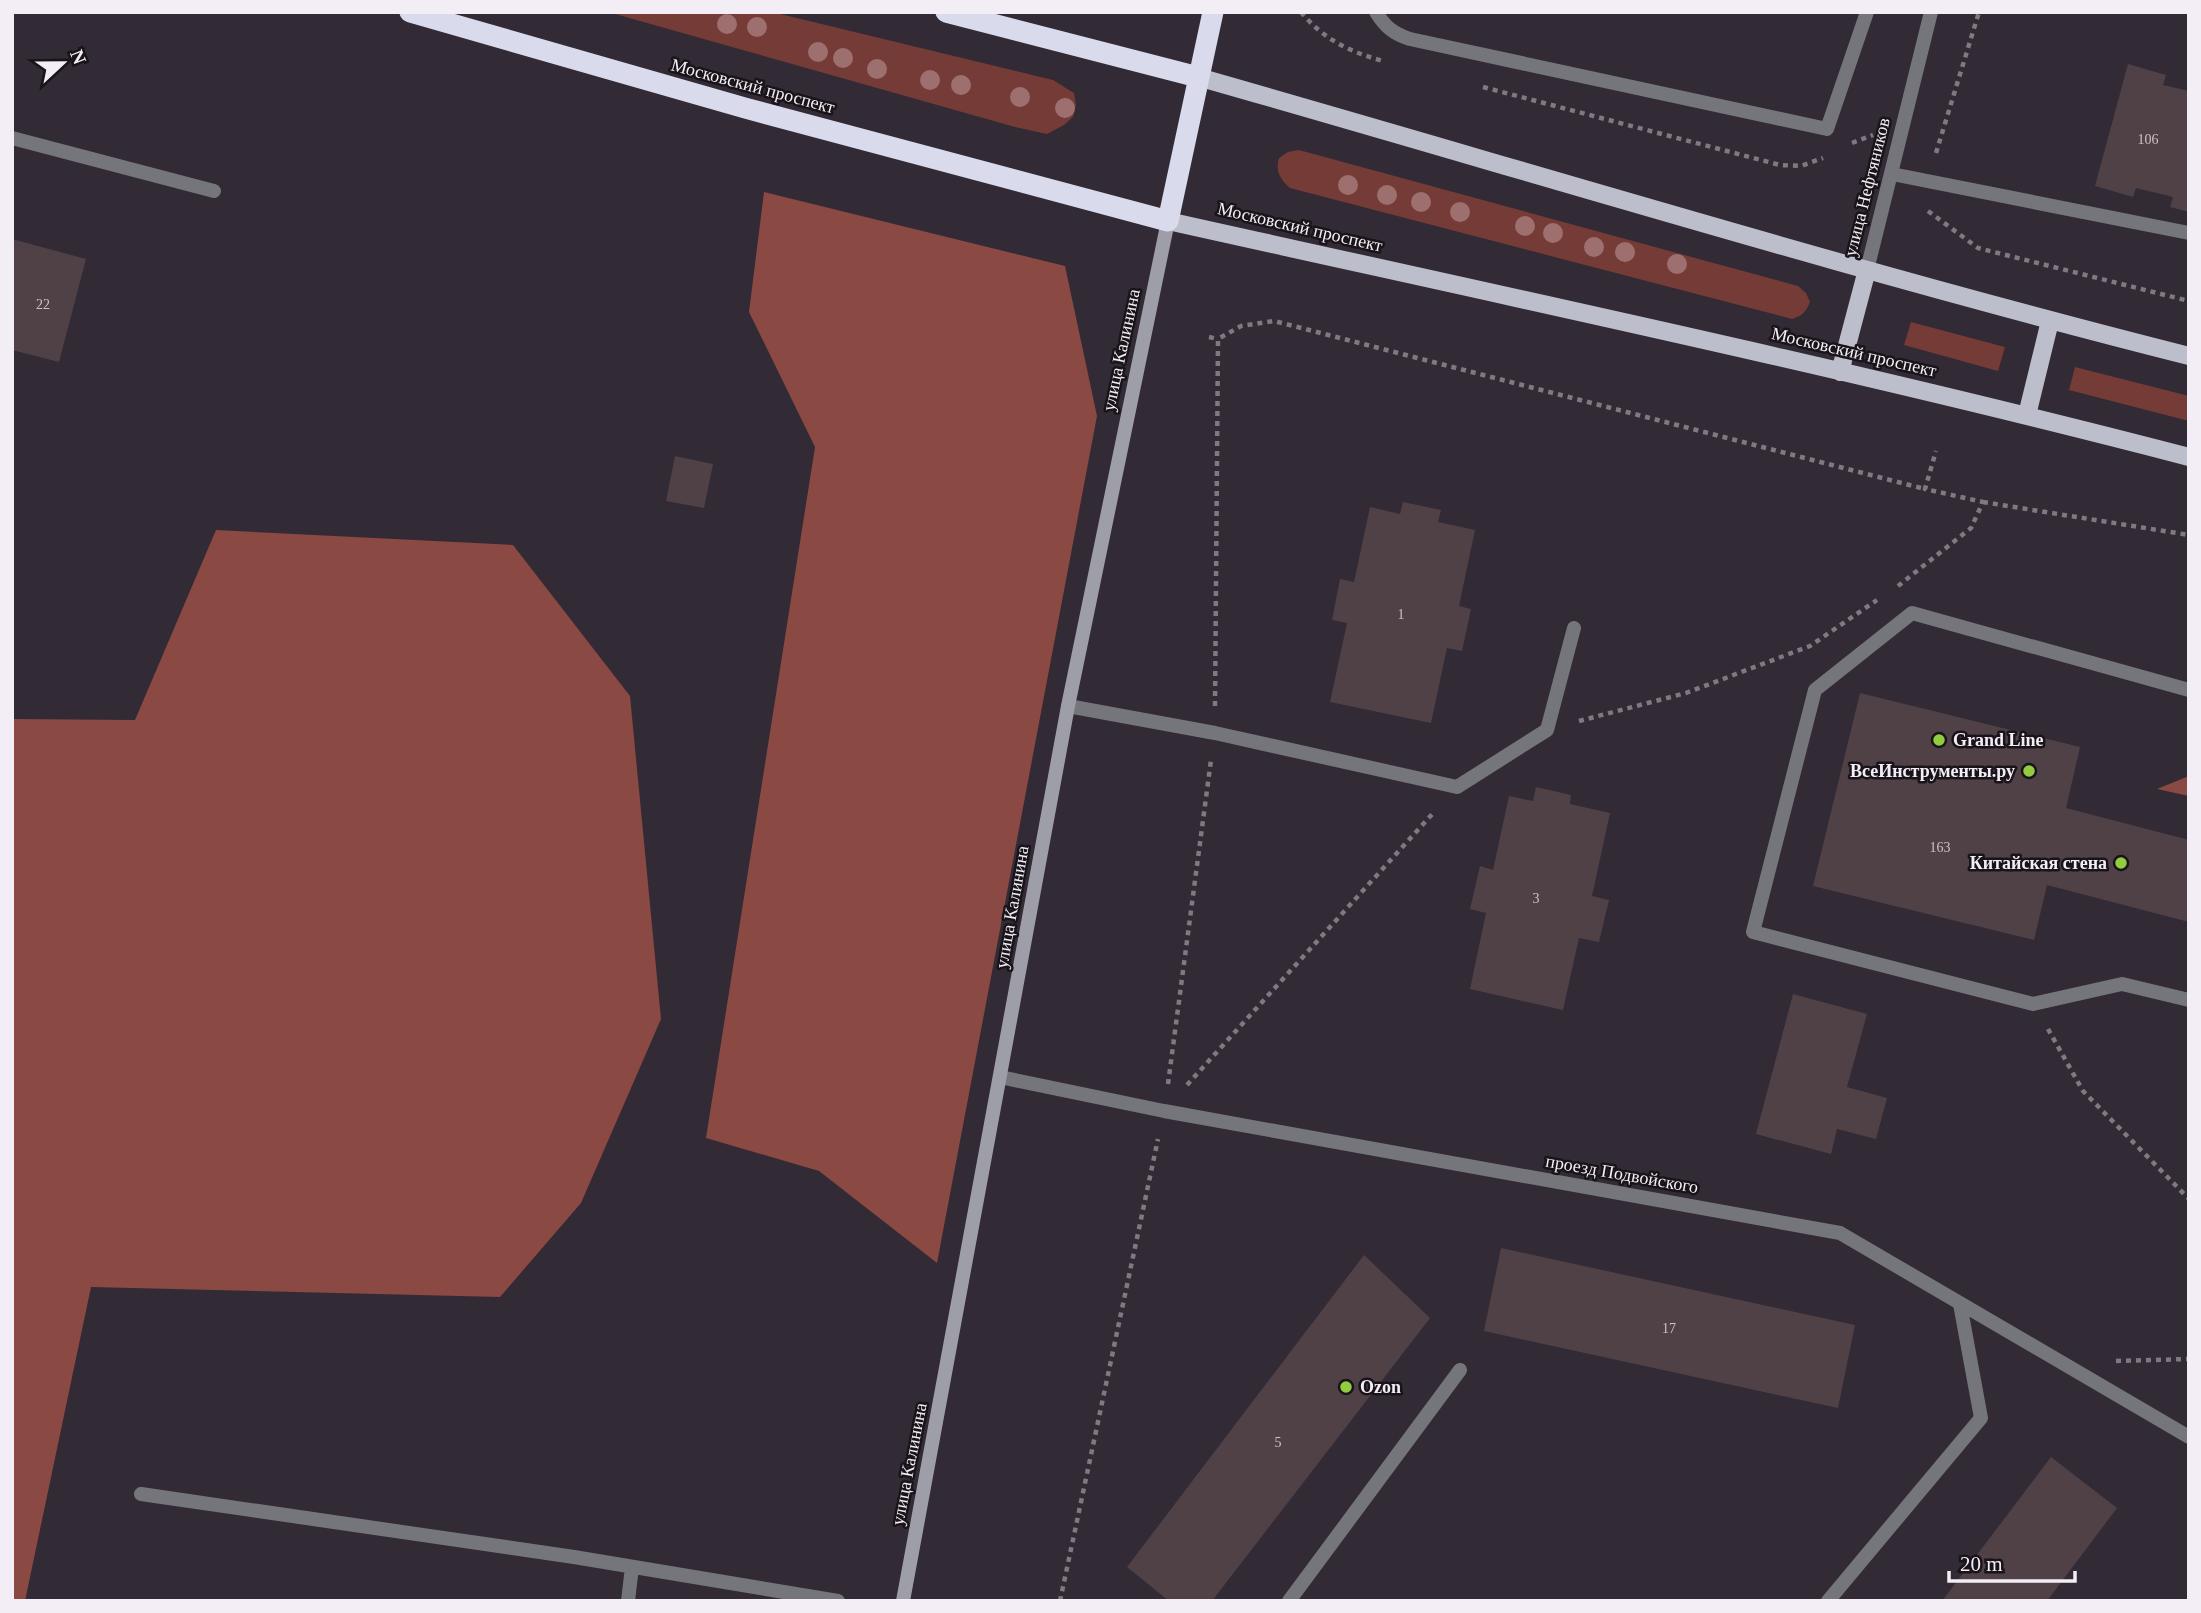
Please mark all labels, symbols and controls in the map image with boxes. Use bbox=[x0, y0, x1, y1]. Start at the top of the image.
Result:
north arrow bbox=[28, 28, 98, 98]
text: N bbox=[66, 47, 91, 67]
street label: Московский проспект bbox=[669, 54, 837, 118]
street label: улица Нефтяников bbox=[1840, 116, 1894, 258]
house number: 106 bbox=[2138, 132, 2159, 147]
street label: Московский проспект bbox=[1216, 198, 1385, 256]
street label: улица Калинина bbox=[1098, 287, 1144, 413]
house number: 22 bbox=[36, 297, 50, 312]
street label: Московский проспект bbox=[1770, 323, 1939, 381]
house number: 1 bbox=[1398, 607, 1405, 622]
place label: Grand Line bbox=[1953, 730, 2044, 750]
marker: Grand Line bbox=[1931, 732, 1947, 748]
place label: ВсеИнструменты.ру bbox=[1850, 761, 2015, 781]
marker: ВсеИнструменты.ру bbox=[2021, 763, 2037, 779]
house number: 163 bbox=[1930, 840, 1951, 855]
street label: улица Калинина bbox=[991, 844, 1033, 970]
place label: Китайская стена bbox=[1970, 853, 2107, 873]
marker: Китайская стена bbox=[2113, 855, 2129, 871]
house number: 3 bbox=[1533, 891, 1540, 906]
street label: проезд Подвойского bbox=[1544, 1151, 1700, 1197]
house number: 17 bbox=[1662, 1321, 1676, 1336]
place label: Ozon bbox=[1360, 1377, 1401, 1397]
marker: Ozon bbox=[1338, 1379, 1354, 1395]
street label: улица Калинина bbox=[887, 1401, 931, 1527]
house number: 5 bbox=[1275, 1435, 1282, 1450]
scale bar bbox=[1949, 1540, 2075, 1584]
text: 20 m bbox=[1960, 1552, 2003, 1576]

